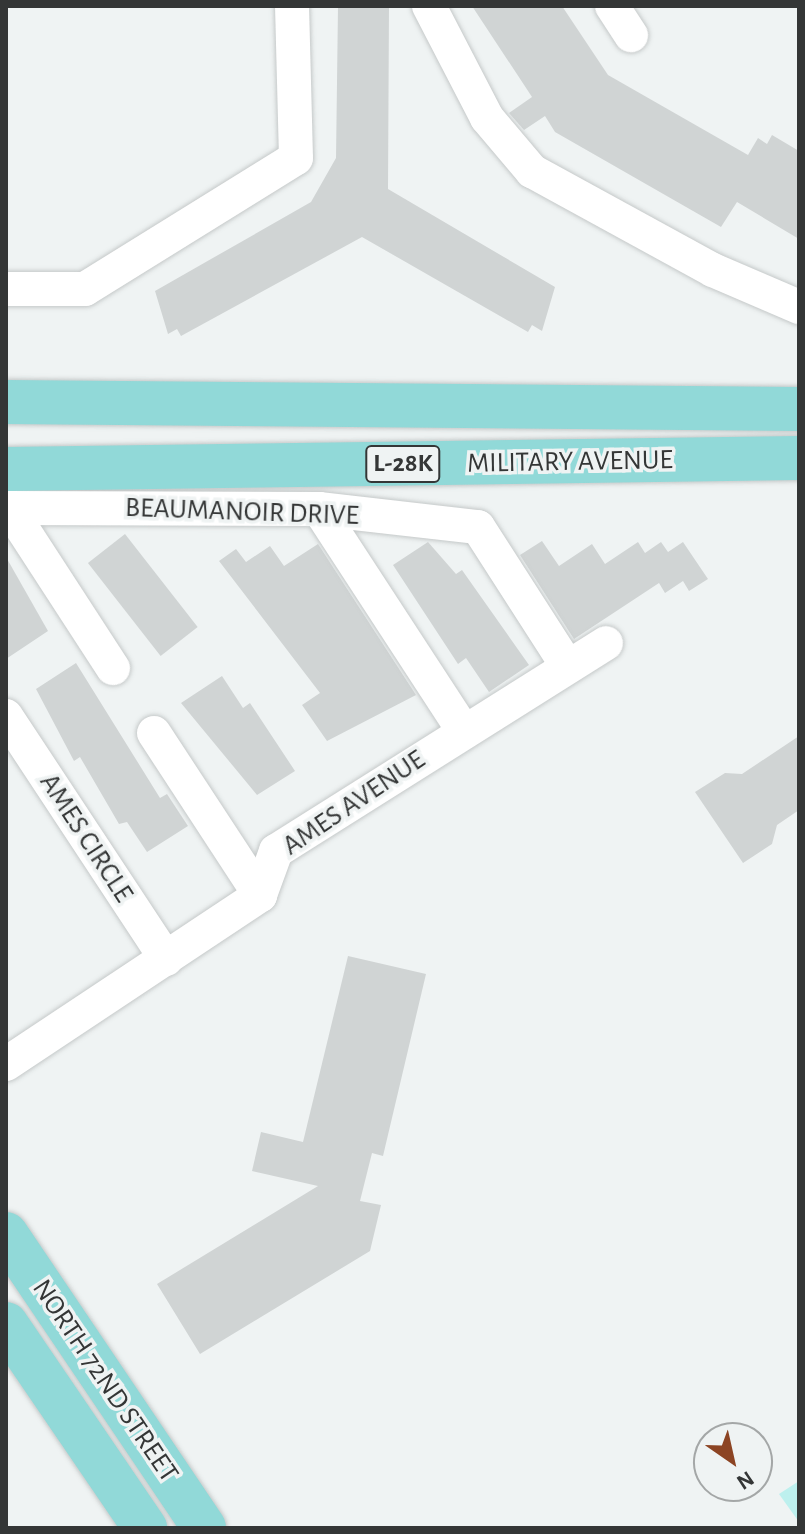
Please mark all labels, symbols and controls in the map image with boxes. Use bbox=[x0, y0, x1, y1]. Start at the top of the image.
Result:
road number: L-28K bbox=[365, 442, 441, 486]
street label: MILITARY AVENUE bbox=[467, 443, 673, 481]
street label: BEAUMANOIR DRIVE bbox=[124, 491, 360, 533]
street label: AMES AVENUE bbox=[276, 743, 432, 863]
street label: AMES CIRCLE bbox=[32, 767, 140, 909]
street label: NORTH 72ND STREET bbox=[25, 1273, 185, 1489]
north arrow bbox=[693, 1422, 773, 1502]
text: N bbox=[733, 1467, 758, 1494]

